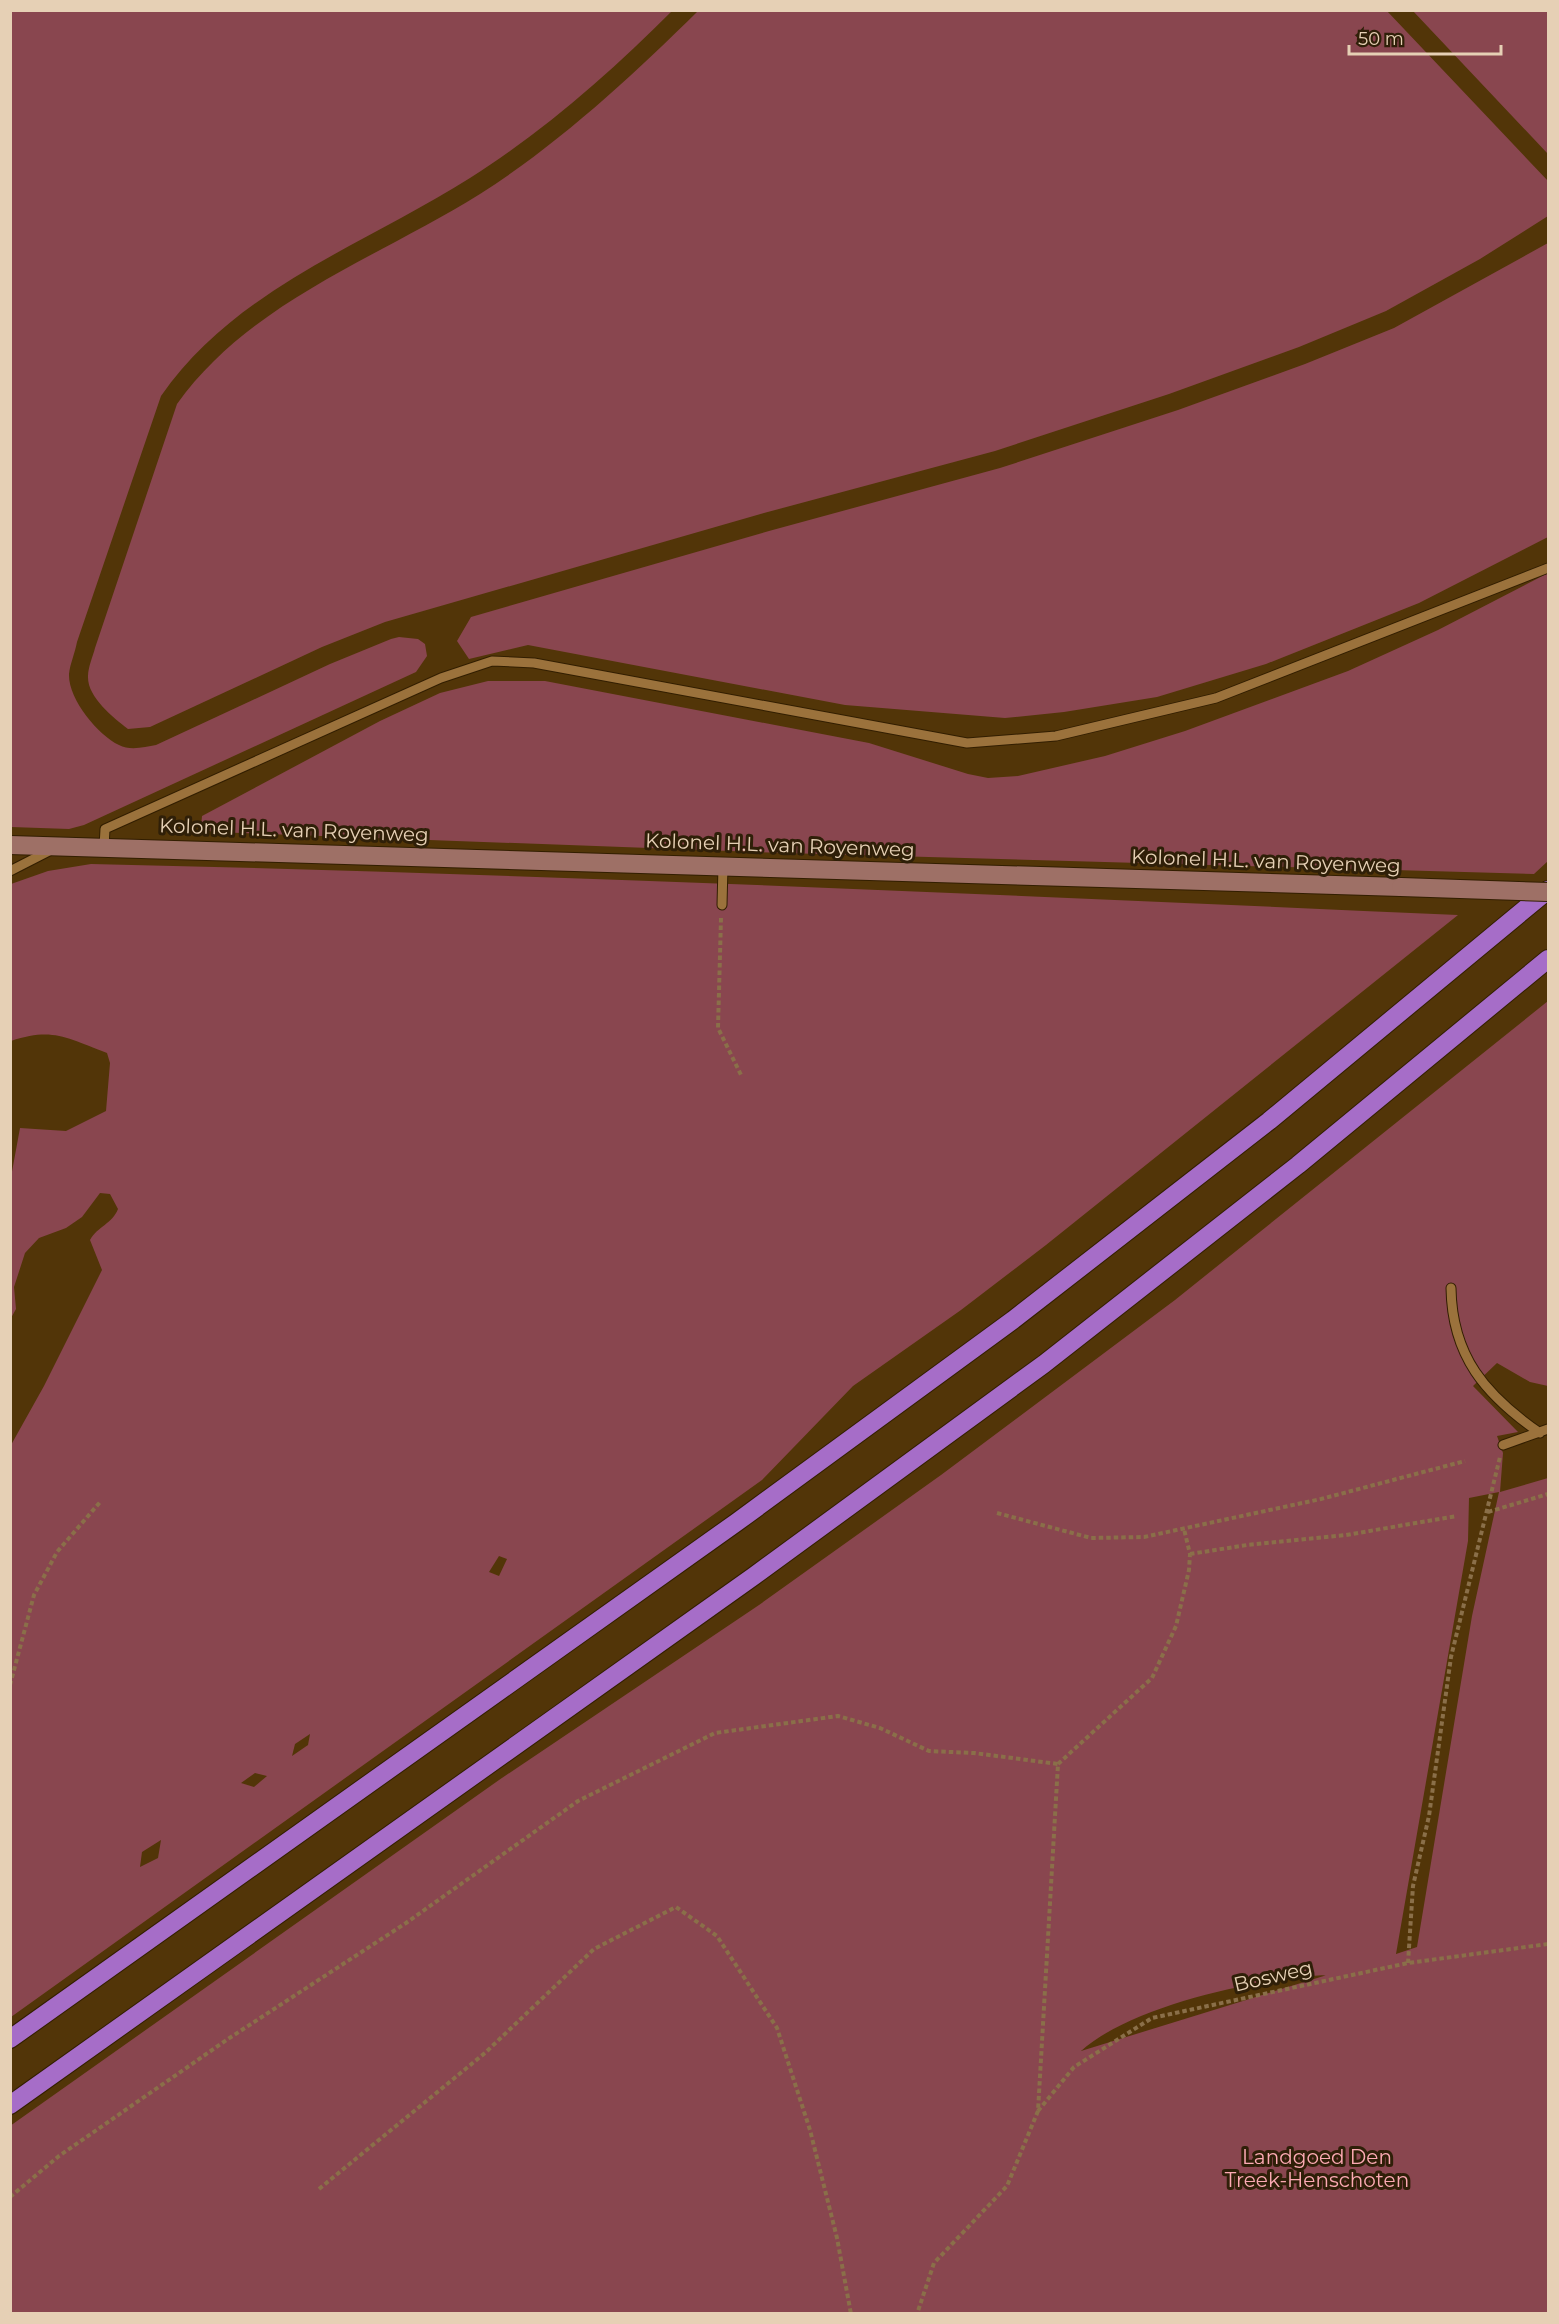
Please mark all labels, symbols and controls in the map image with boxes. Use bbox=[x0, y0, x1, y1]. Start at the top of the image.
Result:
scale bar bbox=[1349, 18, 1500, 56]
text: 50 m bbox=[1358, 28, 1404, 50]
street label: Kolonel H.L. van Royenweg bbox=[159, 813, 429, 847]
street label: Kolonel H.L. van Royenweg bbox=[645, 828, 915, 862]
street label: Kolonel H.L. van Royenweg bbox=[1131, 844, 1401, 878]
street label: Bosweg bbox=[1231, 1955, 1315, 1997]
park label: Landgoed Den Treek-Henschoten bbox=[1225, 2145, 1409, 2192]

